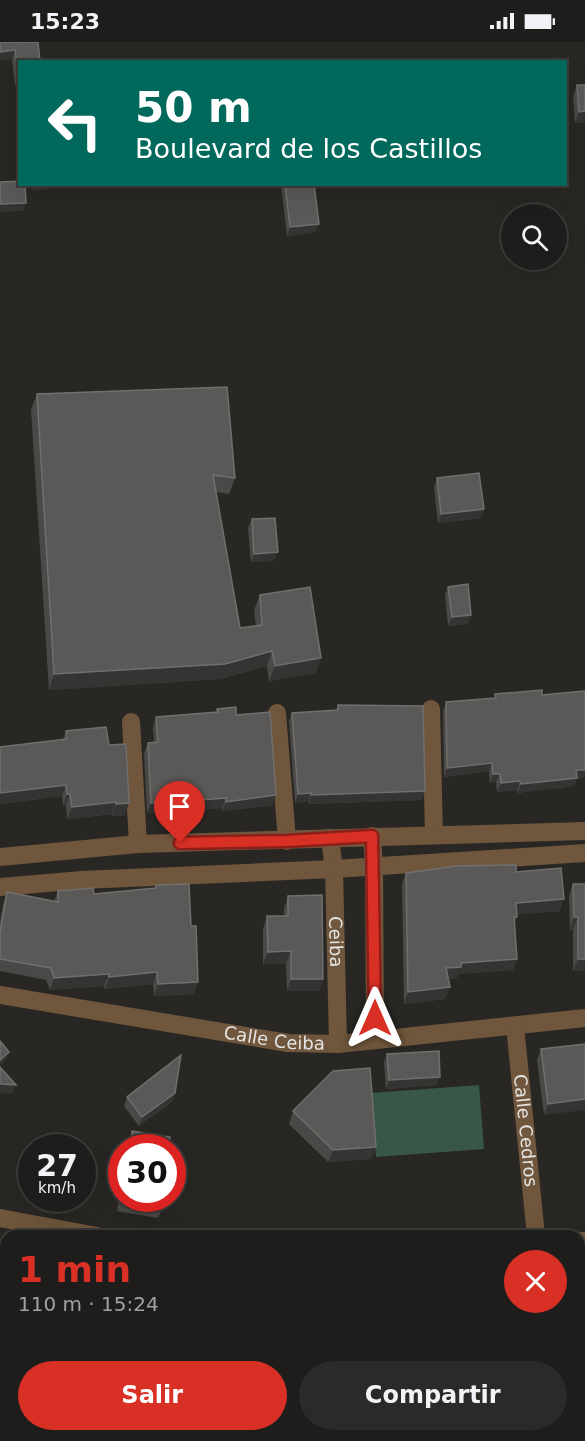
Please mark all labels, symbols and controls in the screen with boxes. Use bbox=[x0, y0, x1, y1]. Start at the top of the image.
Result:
text: 15:23 bbox=[30, 9, 100, 34]
text: 50 m bbox=[135, 83, 252, 132]
icon: left bbox=[36, 84, 114, 162]
text: Boulevard de los Castillos bbox=[135, 133, 482, 164]
map controls bbox=[501, 204, 567, 270]
button: search bbox=[501, 204, 567, 270]
pin bbox=[154, 781, 205, 843]
icon: arrive bbox=[163, 790, 196, 823]
street label: Ceiba bbox=[325, 916, 347, 968]
position arrow bbox=[343, 986, 407, 1050]
street label: Calle Ceiba bbox=[222, 1022, 325, 1054]
street label: Calle Cedros bbox=[510, 1073, 542, 1188]
speed limit sign: 30 bbox=[108, 1134, 186, 1212]
text: 27 bbox=[36, 1148, 78, 1183]
text: km/h bbox=[38, 1179, 76, 1197]
text: 1 min bbox=[18, 1249, 131, 1290]
button: close bbox=[504, 1250, 567, 1313]
text: 110 m · 15:24 bbox=[18, 1292, 159, 1316]
button: Salir bbox=[18, 1361, 287, 1430]
button: Compartir bbox=[299, 1361, 567, 1430]

